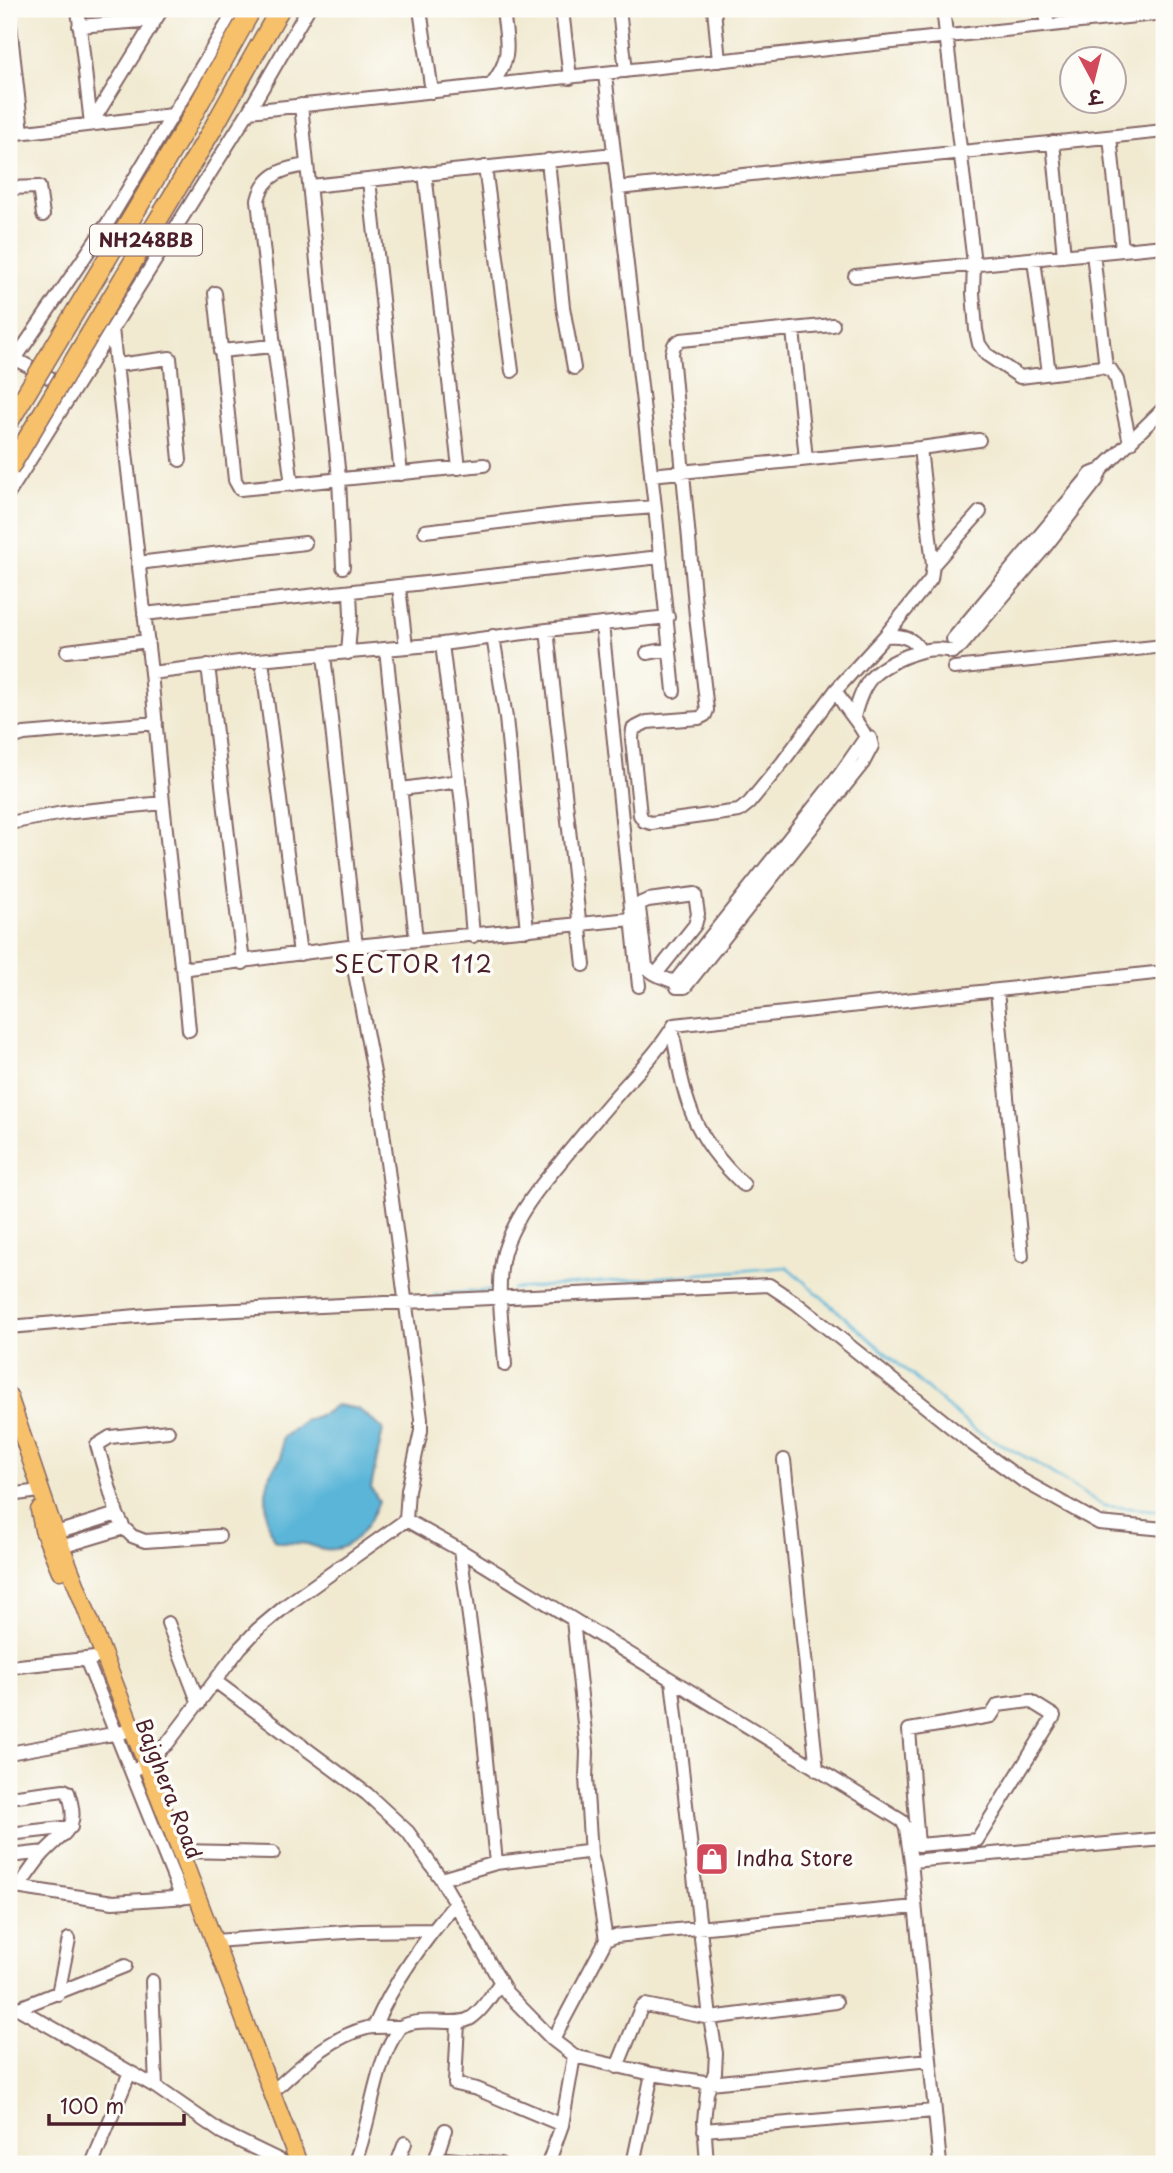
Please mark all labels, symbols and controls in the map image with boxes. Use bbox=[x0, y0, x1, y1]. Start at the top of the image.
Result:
north arrow bbox=[1058, 46, 1128, 116]
text: उ bbox=[1085, 83, 1105, 113]
road number: NH248BB bbox=[90, 224, 202, 256]
district label: SECTOR 112 bbox=[334, 946, 494, 981]
street label: Bajghera Road bbox=[128, 1713, 211, 1863]
shop icon: Indha Store bbox=[693, 1840, 731, 1878]
place label: Indha Store bbox=[736, 1841, 853, 1873]
scale bar bbox=[49, 2082, 184, 2126]
text: 100 m bbox=[60, 2089, 124, 2121]

